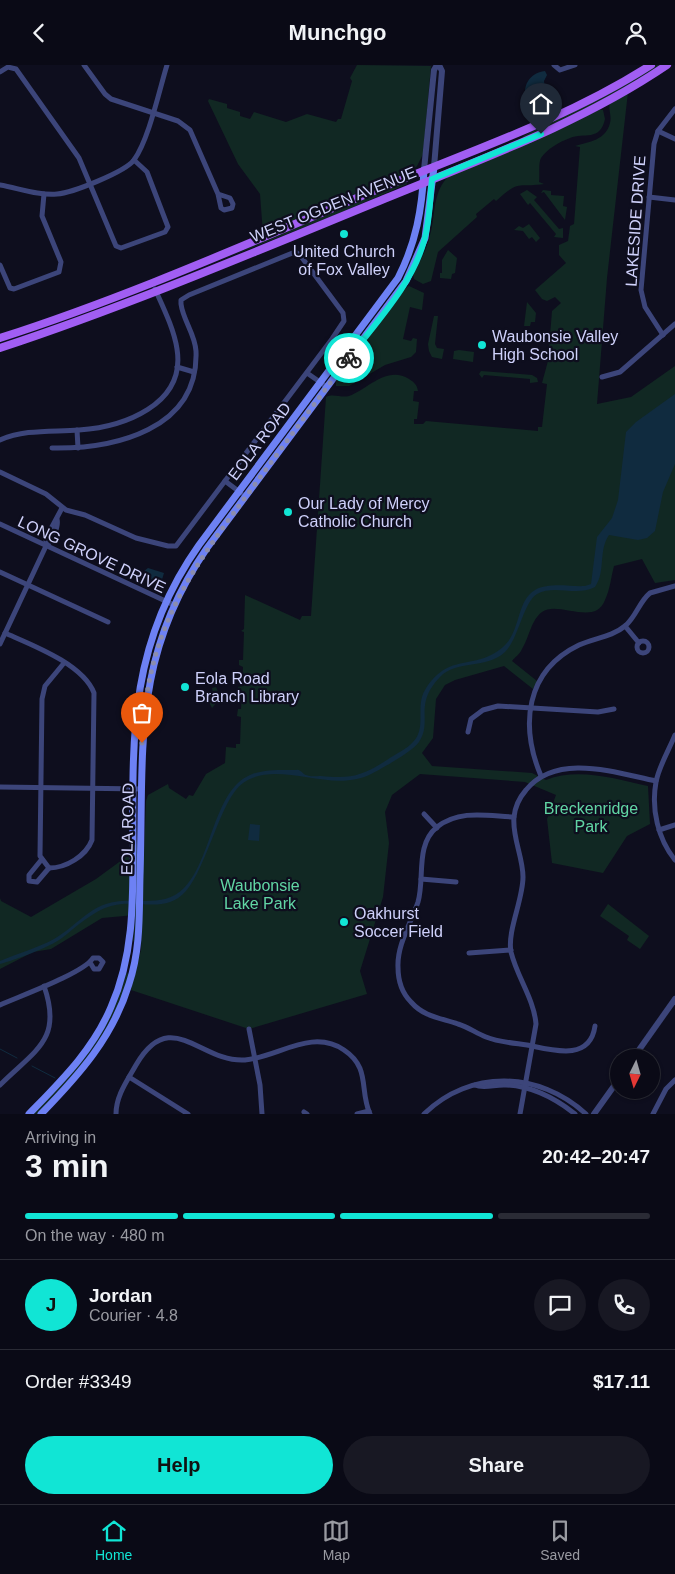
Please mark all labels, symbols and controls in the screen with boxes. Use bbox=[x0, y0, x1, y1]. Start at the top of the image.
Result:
icon: back bbox=[25, 19, 53, 47]
icon: person bbox=[622, 19, 650, 47]
text: Munchgo bbox=[289, 20, 386, 45]
pin bbox=[520, 83, 562, 134]
icon: home bbox=[527, 90, 555, 118]
street label: LAKESIDE DRIVE bbox=[622, 155, 649, 287]
street label: WEST OGDEN AVENUE bbox=[248, 163, 419, 246]
marker: United Church of Fox Valley bbox=[338, 228, 350, 240]
place label: United Church of Fox Valley bbox=[293, 243, 395, 278]
place label: Waubonsie Valley High School bbox=[492, 328, 618, 363]
courier bbox=[324, 333, 374, 383]
marker: Waubonsie Valley High School bbox=[476, 339, 488, 351]
icon: bike bbox=[335, 344, 363, 372]
street label: EOLA ROAD bbox=[225, 399, 294, 483]
place label: Our Lady of Mercy Catholic Church bbox=[298, 495, 430, 530]
marker: Our Lady of Mercy Catholic Church bbox=[282, 506, 294, 518]
street label: LONG GROVE DRIVE bbox=[15, 513, 168, 596]
place label: Eola Road Branch Library bbox=[195, 670, 299, 705]
marker: Eola Road Branch Library bbox=[179, 681, 191, 693]
pin bbox=[121, 692, 163, 743]
icon: bag bbox=[128, 699, 156, 727]
street label: EOLA ROAD bbox=[118, 783, 137, 875]
park label: Breckenridge Park bbox=[544, 800, 638, 835]
park label: Waubonsie Lake Park bbox=[220, 877, 300, 912]
place label: Oakhurst Soccer Field bbox=[354, 905, 443, 940]
marker: Oakhurst Soccer Field bbox=[338, 916, 350, 928]
north arrow bbox=[610, 1049, 660, 1099]
map controls bbox=[610, 1049, 660, 1099]
text: Arriving in bbox=[25, 1129, 96, 1146]
text: 20:42–20:47 bbox=[542, 1146, 650, 1167]
text: 3 min bbox=[25, 1148, 109, 1184]
text: On the way · 480 m bbox=[25, 1227, 165, 1244]
button: chat bbox=[534, 1279, 586, 1331]
button: phone bbox=[598, 1279, 650, 1331]
text: Jordan bbox=[89, 1285, 152, 1306]
text: J bbox=[46, 1294, 56, 1315]
text: Courier · 4.8 bbox=[89, 1307, 178, 1324]
text: Order #3349 bbox=[25, 1371, 132, 1392]
text: $17.11 bbox=[593, 1371, 650, 1392]
button: Help bbox=[25, 1436, 333, 1494]
button: Share bbox=[343, 1436, 650, 1494]
tab: Home bbox=[95, 1517, 132, 1563]
tab: Map bbox=[322, 1517, 350, 1563]
tab: Saved bbox=[540, 1517, 580, 1563]

